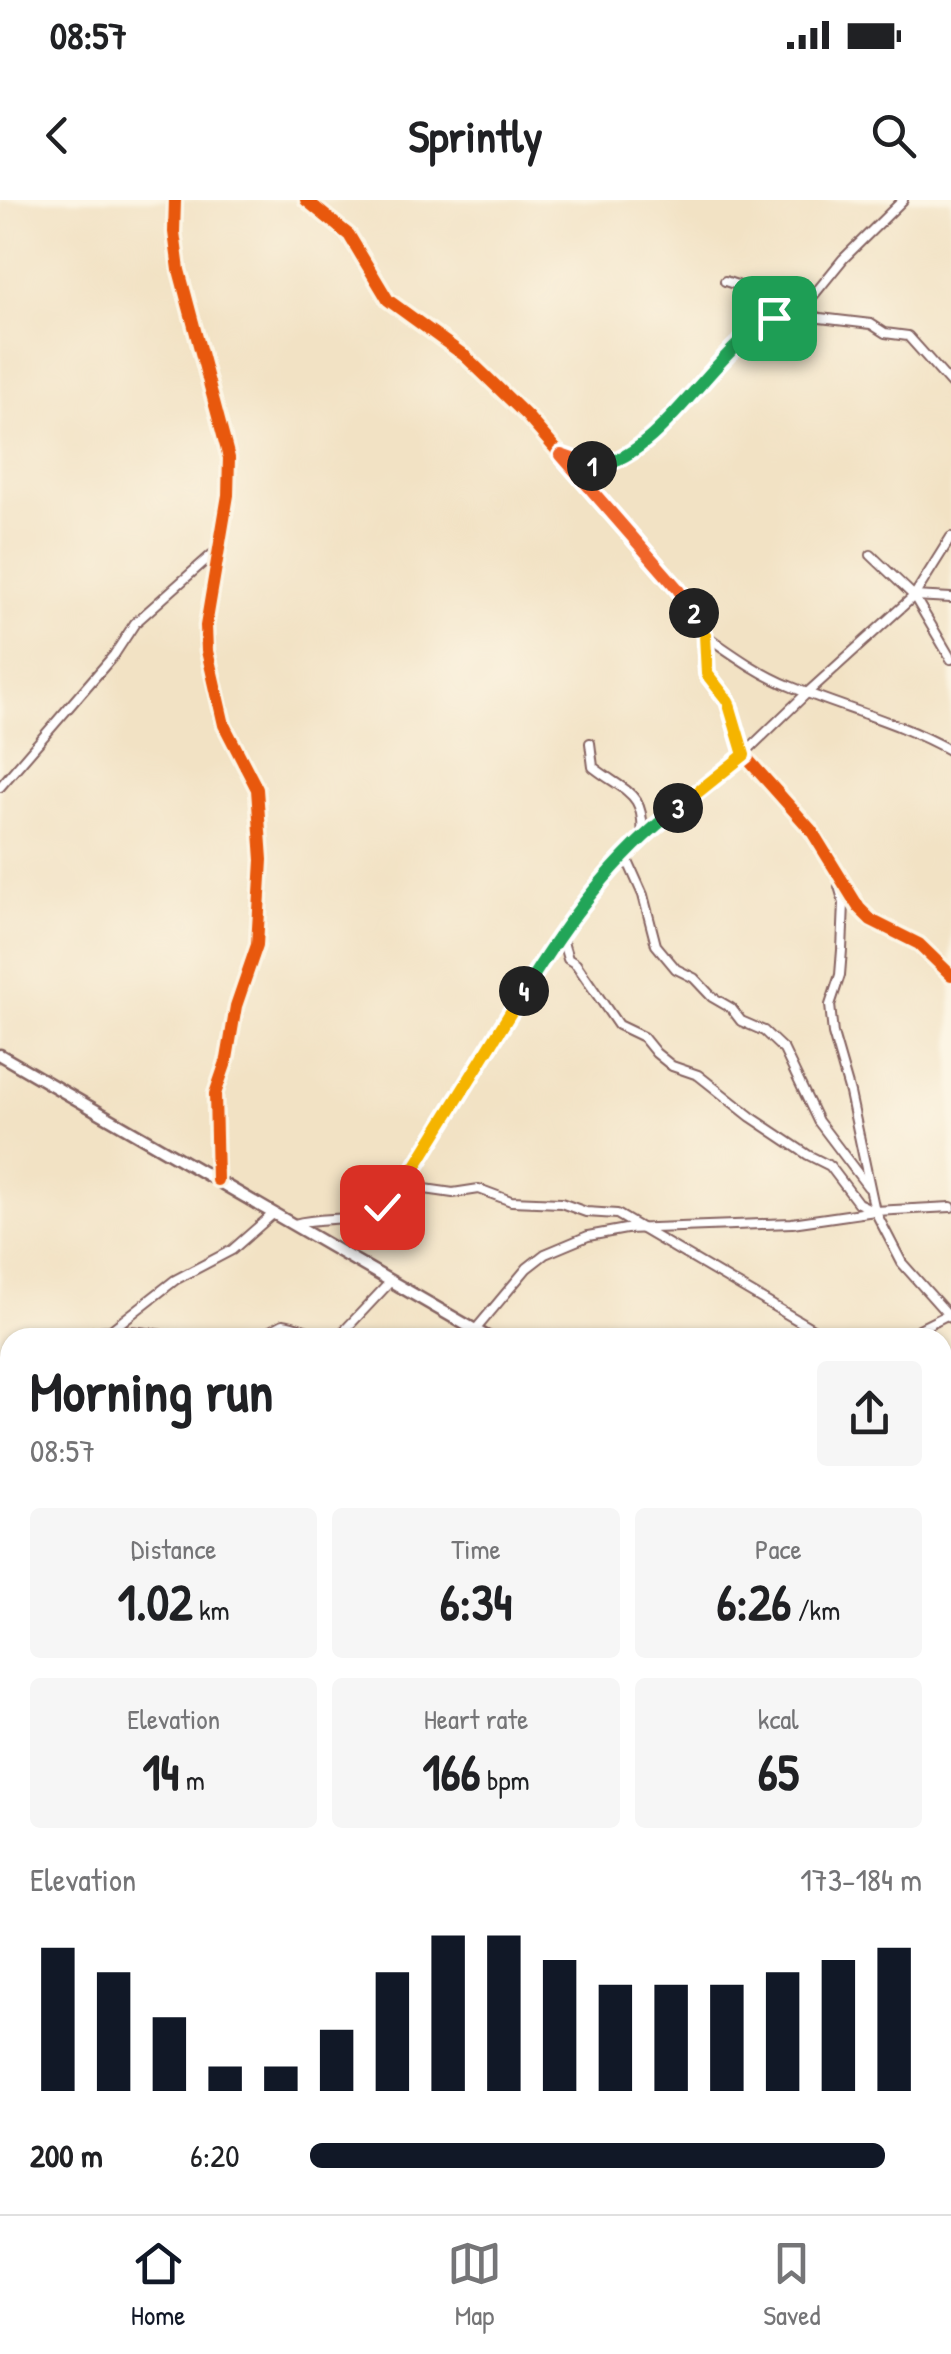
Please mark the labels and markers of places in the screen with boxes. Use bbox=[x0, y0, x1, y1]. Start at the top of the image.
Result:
pin bbox=[732, 276, 817, 361]
pin: 1 bbox=[567, 441, 617, 491]
pin: 2 bbox=[669, 588, 719, 638]
pin: 3 bbox=[653, 783, 703, 833]
pin: 4 bbox=[499, 966, 549, 1016]
pin bbox=[340, 1165, 425, 1250]

